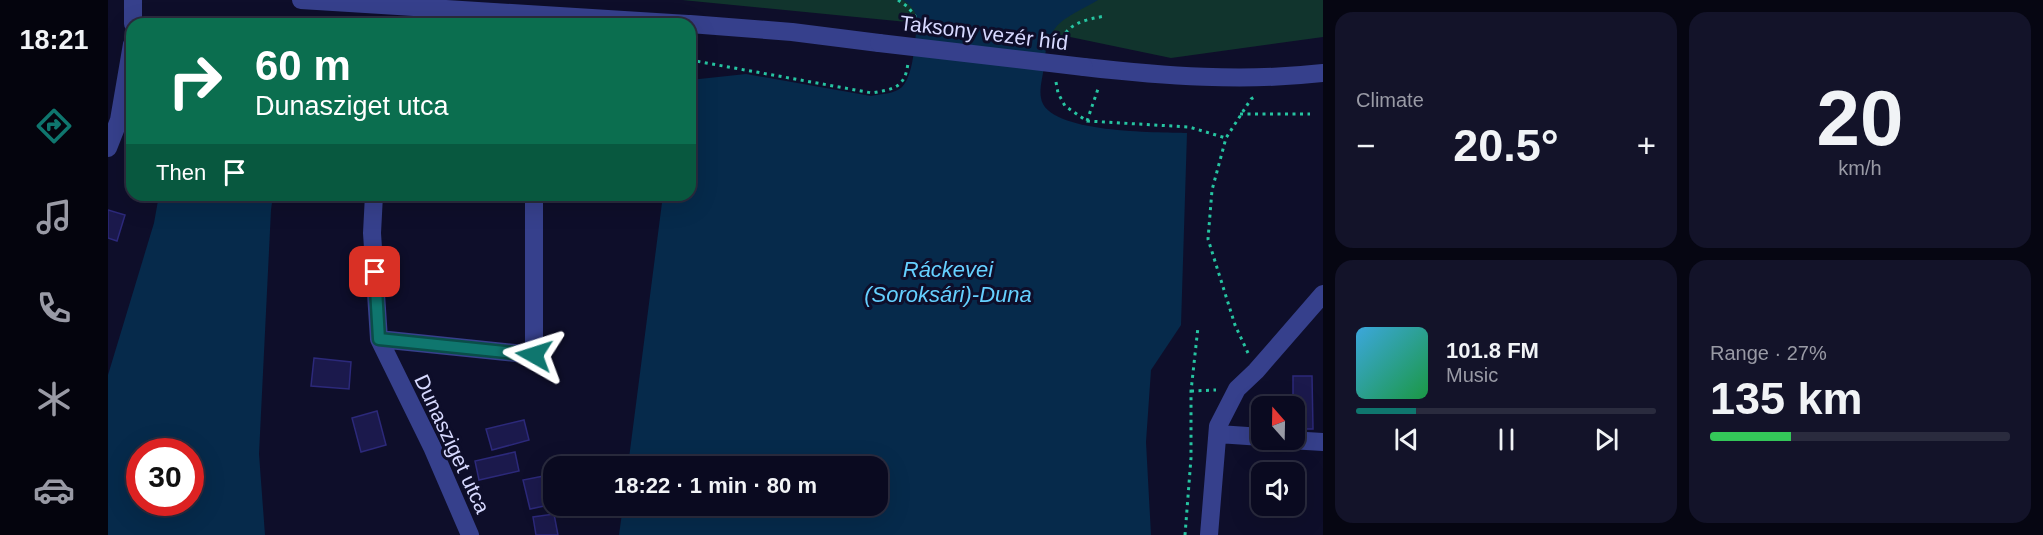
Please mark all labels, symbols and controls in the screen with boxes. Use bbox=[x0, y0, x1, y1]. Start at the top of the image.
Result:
street label: Taksony vezér híd bbox=[899, 11, 1069, 54]
text: 18:21 bbox=[19, 25, 89, 55]
icon: right bbox=[156, 42, 234, 120]
text: 60 m bbox=[255, 42, 351, 89]
text: 20 bbox=[1817, 74, 1903, 162]
text: Climate bbox=[1356, 89, 1424, 111]
text: Dunasziget utca bbox=[255, 91, 449, 121]
icon: directions bbox=[33, 105, 75, 147]
text: 20.5° bbox=[1453, 120, 1559, 171]
text: − bbox=[1356, 127, 1375, 164]
text: + bbox=[1637, 127, 1656, 164]
icon: arrive bbox=[218, 156, 251, 189]
text: km/h bbox=[1838, 157, 1882, 179]
text: Then bbox=[156, 160, 206, 185]
icon: music bbox=[33, 196, 75, 238]
pin bbox=[349, 246, 400, 297]
icon: arrive bbox=[358, 255, 391, 288]
water label: Ráckevei (Soroksári)-Duna bbox=[864, 257, 1032, 307]
icon: phone bbox=[33, 287, 75, 329]
position arrow bbox=[502, 323, 566, 387]
text: 101.8 FM bbox=[1446, 338, 1539, 363]
text: Range · 27% bbox=[1710, 342, 1827, 364]
text: Music bbox=[1446, 364, 1498, 386]
street label: Dunasziget utca bbox=[410, 371, 495, 517]
text: 135 km bbox=[1710, 373, 1863, 424]
icon: climate bbox=[33, 378, 75, 420]
north arrow bbox=[1251, 396, 1305, 450]
map controls bbox=[1251, 396, 1305, 516]
icon: previous bbox=[1390, 423, 1423, 456]
icon: pause bbox=[1490, 423, 1523, 456]
icon: next bbox=[1590, 423, 1623, 456]
speed limit sign: 30 bbox=[126, 438, 204, 516]
button: sound bbox=[1251, 462, 1305, 516]
icon: car bbox=[33, 469, 75, 511]
text: 18:22 · 1 min · 80 m bbox=[614, 473, 817, 498]

